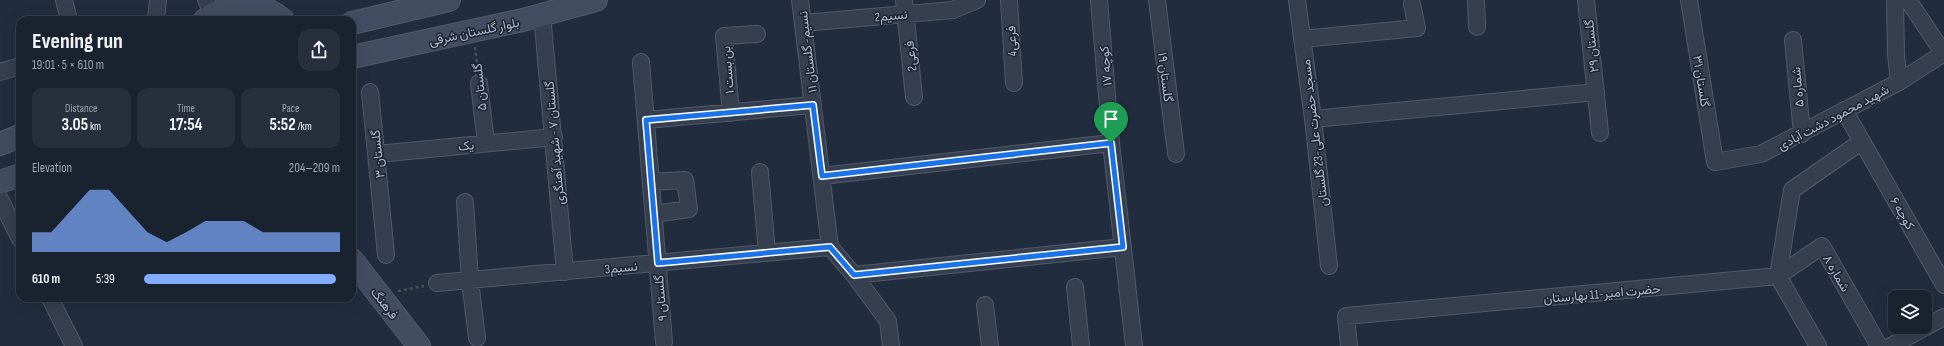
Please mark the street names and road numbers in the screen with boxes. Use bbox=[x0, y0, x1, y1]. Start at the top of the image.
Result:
street label: نسیم2 bbox=[874, 7, 909, 25]
street label: نسیم- گلستان ۱۱ bbox=[795, 10, 821, 94]
street label: بلوار گلستان شرقی bbox=[427, 15, 521, 49]
street label: گلستان ۲۹ bbox=[1581, 18, 1603, 73]
street label: فرعی4 bbox=[1003, 25, 1021, 57]
street label: فرعی2 bbox=[901, 40, 921, 72]
street label: بن بست ۱ bbox=[718, 45, 738, 95]
street label: کوچه ۱۷ bbox=[1096, 45, 1117, 87]
street label: گلستان ۱۹ bbox=[1154, 51, 1176, 103]
street label: گلستان ۳۱ bbox=[1689, 54, 1713, 109]
street label: مسجد حضرت علی-23 گلستان bbox=[1298, 58, 1332, 207]
street label: گلستان ۵ bbox=[470, 62, 490, 111]
street label: شماره ۵ bbox=[1788, 66, 1808, 108]
street label: گلستان ۷ - شهید آهنگری bbox=[542, 80, 568, 206]
street label: شهید محمود دشت آبادی bbox=[1775, 82, 1892, 154]
street label: گلستان ۳ bbox=[367, 129, 388, 179]
street label: یک bbox=[457, 137, 475, 155]
street label: کوچه ۶ bbox=[1885, 194, 1918, 234]
street label: شماره ۸ bbox=[1819, 252, 1853, 295]
street label: نسیم3 bbox=[604, 259, 639, 277]
street label: گلستان ۹ bbox=[651, 274, 671, 322]
street label: حضرت امیر-11 بهارستان bbox=[1543, 281, 1662, 307]
street label: فرهنگ bbox=[367, 285, 402, 323]

